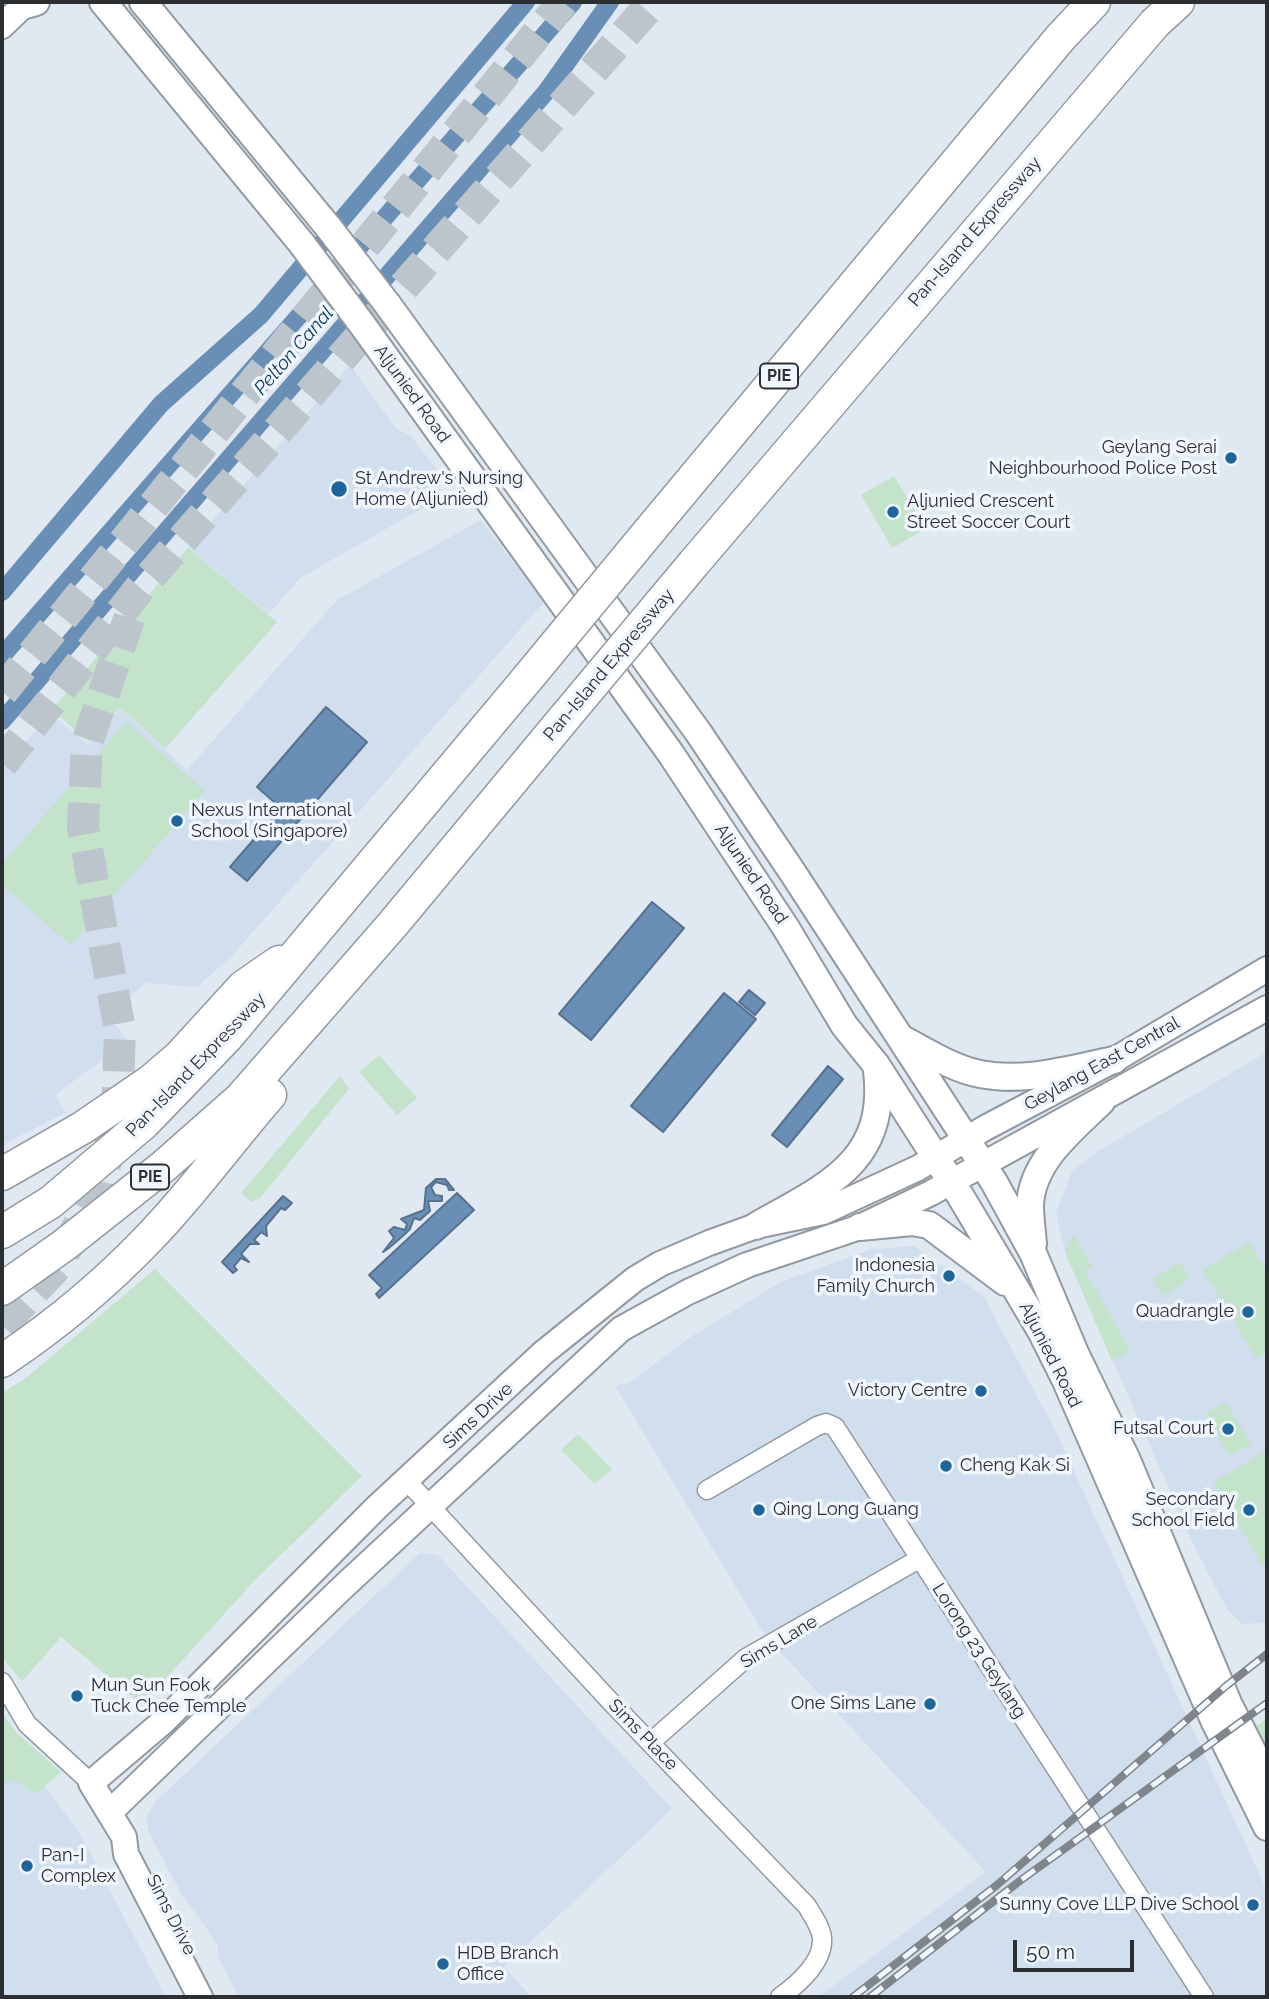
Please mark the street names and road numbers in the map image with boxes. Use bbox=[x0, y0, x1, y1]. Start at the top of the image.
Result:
street label: Pan-Island Expressway bbox=[904, 153, 1046, 311]
street label: Aljunied Road bbox=[369, 341, 455, 447]
road number: PIE bbox=[760, 364, 798, 388]
street label: Pan-Island Expressway bbox=[539, 585, 679, 745]
street label: Aljunied Road bbox=[710, 820, 792, 928]
street label: Pan-Island Expressway bbox=[122, 989, 270, 1141]
street label: Geylang East Central bbox=[1021, 1012, 1183, 1116]
road number: PIE bbox=[131, 1164, 169, 1190]
street label: Aljunied Road bbox=[1014, 1299, 1086, 1411]
street label: Sims Drive bbox=[439, 1378, 517, 1454]
street label: Lorong 23 Geylang bbox=[927, 1579, 1031, 1723]
street label: Sims Lane bbox=[737, 1611, 821, 1673]
street label: Sims Place bbox=[604, 1695, 682, 1775]
street label: Sims Drive bbox=[141, 1871, 201, 1959]

